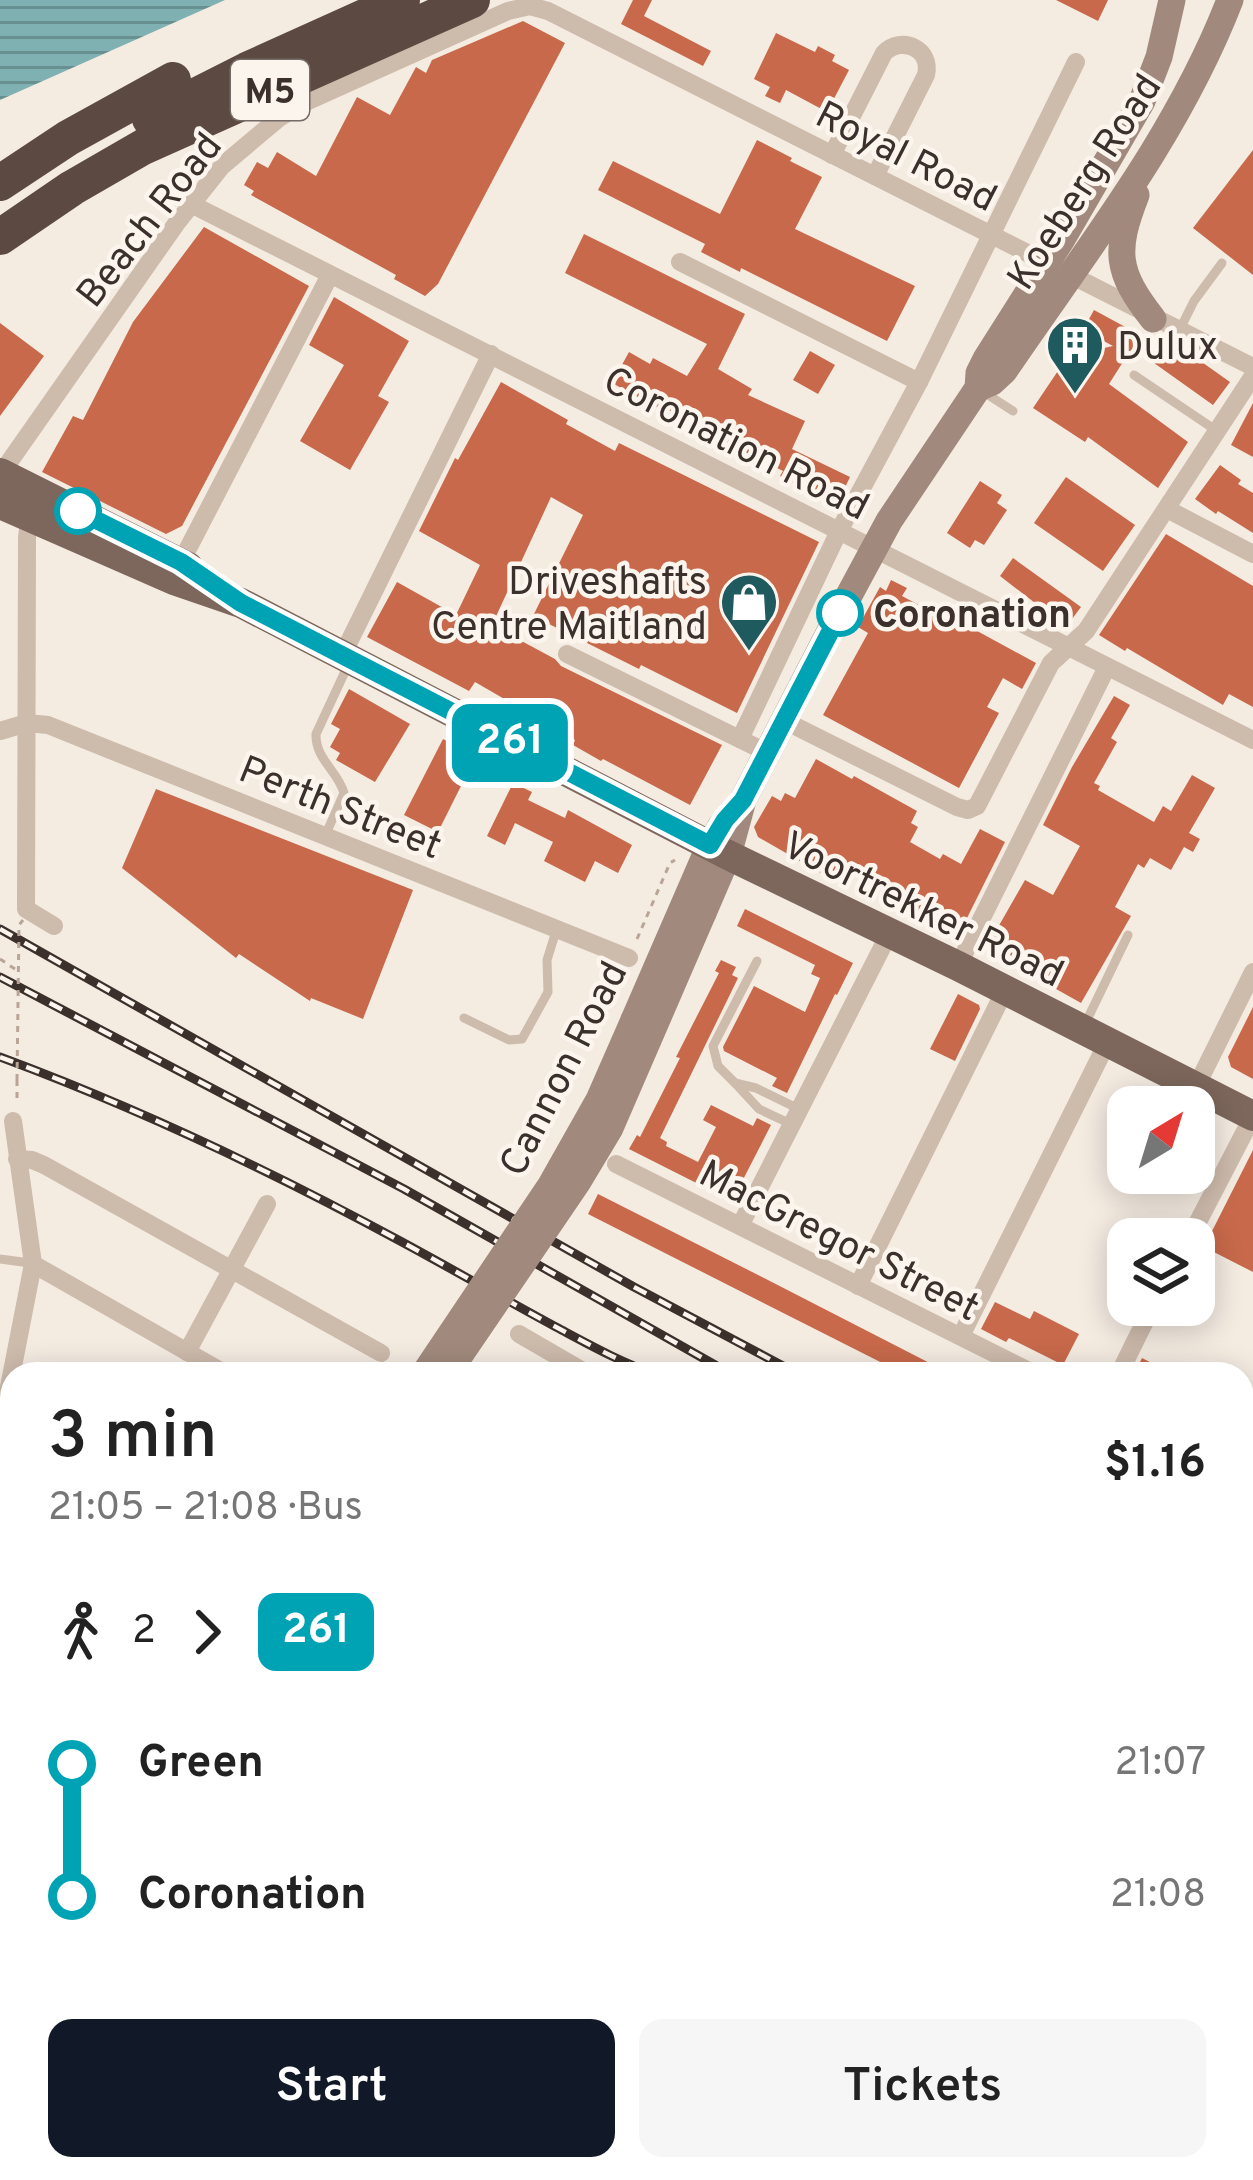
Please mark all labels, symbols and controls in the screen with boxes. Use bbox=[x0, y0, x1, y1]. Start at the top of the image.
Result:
road number: M5 bbox=[231, 60, 309, 120]
street label: Koeberg Road bbox=[999, 66, 1175, 301]
street label: Royal Road bbox=[806, 93, 1004, 225]
street label: Beach Road bbox=[68, 124, 235, 319]
building icon: Dulux bbox=[1044, 314, 1106, 396]
place label: Dulux bbox=[1117, 325, 1218, 374]
street label: Coronation Road bbox=[594, 358, 876, 534]
unlabelled marker bbox=[56, 489, 100, 533]
place label: Driveshafts Centre Maitland bbox=[431, 560, 707, 654]
shop icon: Driveshafts Centre Maitland bbox=[718, 571, 780, 653]
marker: Coronation bbox=[818, 591, 862, 635]
place label: Coronation bbox=[873, 593, 1071, 642]
line badge: 261 bbox=[441, 704, 579, 782]
text: 261 bbox=[476, 716, 544, 769]
street label: Perth Street bbox=[231, 747, 448, 873]
street label: Voortrekker Road bbox=[774, 823, 1070, 1001]
street label: Cannon Road bbox=[491, 955, 641, 1186]
north arrow bbox=[1107, 1086, 1215, 1194]
map controls bbox=[1107, 1086, 1215, 1326]
street label: MacGregor Street bbox=[690, 1151, 986, 1335]
button: layers bbox=[1107, 1218, 1215, 1326]
text: 3 min bbox=[48, 1398, 217, 1481]
text: $1.16 bbox=[1104, 1436, 1206, 1493]
text: 21:05 – 21:08 · Bus bbox=[48, 1485, 363, 1534]
icon: walk bbox=[48, 1599, 114, 1665]
icon: forward bbox=[174, 1599, 240, 1665]
text: 261 bbox=[282, 1605, 350, 1658]
text: 2 bbox=[132, 1608, 156, 1657]
text: Green bbox=[138, 1736, 264, 1793]
text: 21:07 bbox=[1115, 1740, 1206, 1789]
text: Coronation bbox=[138, 1868, 367, 1925]
text: 21:08 bbox=[1110, 1872, 1206, 1921]
button: Start bbox=[48, 2019, 615, 2157]
button: Tickets bbox=[639, 2019, 1206, 2157]

